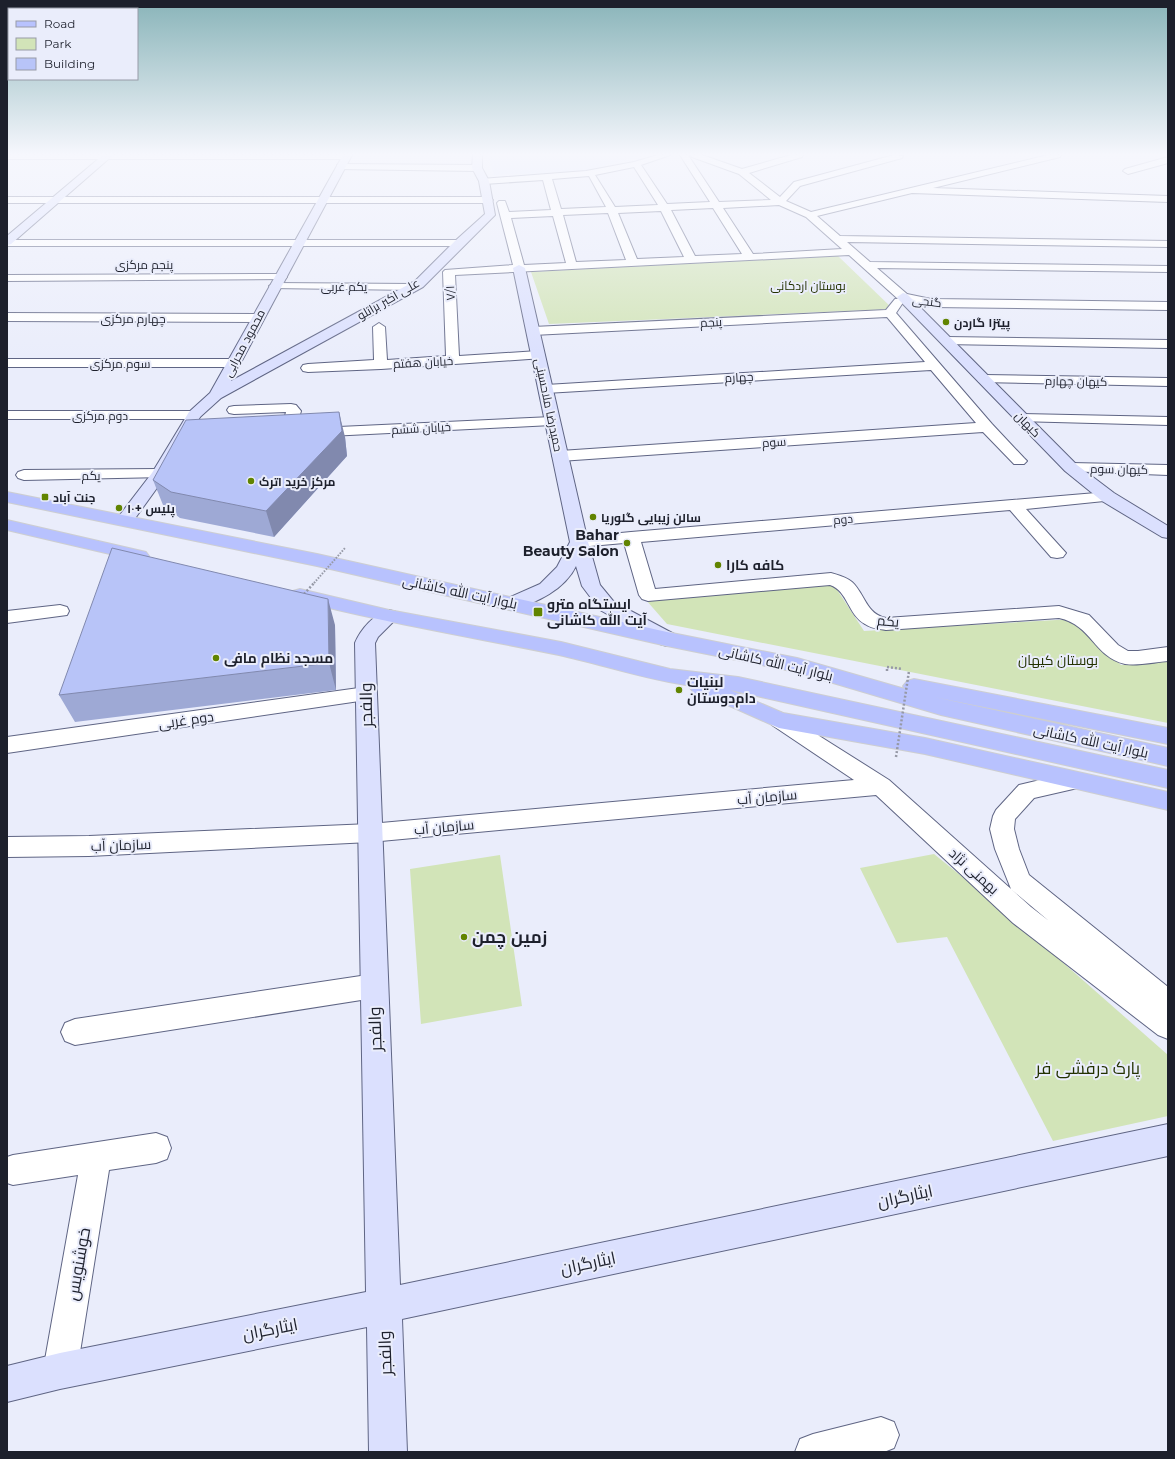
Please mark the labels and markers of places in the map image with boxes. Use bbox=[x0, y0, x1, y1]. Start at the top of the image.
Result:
place label: پیتزا گاردن bbox=[954, 315, 1011, 332]
marker: پیتزا گاردن bbox=[941, 317, 951, 327]
place label: مرکز خرید اترک bbox=[259, 474, 336, 490]
marker: مرکز خرید اترک bbox=[246, 476, 256, 486]
place label: جنت آباد bbox=[53, 490, 96, 505]
marker: جنت آباد bbox=[40, 492, 50, 502]
place label: پلیس +۱۰ bbox=[127, 501, 176, 518]
marker: پلیس +۱۰ bbox=[114, 503, 124, 513]
place label: سالن زیبایی گلوريا bbox=[601, 510, 701, 526]
marker: سالن زیبایی گلوريا bbox=[588, 512, 598, 522]
place label: Bahar Beauty Salon bbox=[523, 526, 619, 560]
marker: Bahar Beauty Salon bbox=[622, 538, 632, 548]
place label: کافه کارا bbox=[726, 556, 784, 574]
marker: کافه کارا bbox=[713, 560, 723, 570]
place label: ایستگاه مترو آیت الله کاشانی bbox=[547, 595, 648, 629]
marker: ایستگاه مترو آیت الله کاشانی bbox=[532, 606, 544, 618]
place label: مسجد نظام مافی bbox=[224, 649, 333, 668]
marker: مسجد نظام مافی bbox=[211, 653, 221, 663]
place label: لبنیات دام‌دوستان bbox=[687, 673, 756, 708]
marker: لبنیات دام‌دوستان bbox=[674, 685, 684, 695]
place label: زمین چمن bbox=[472, 927, 547, 949]
marker: زمین چمن bbox=[459, 932, 469, 942]

